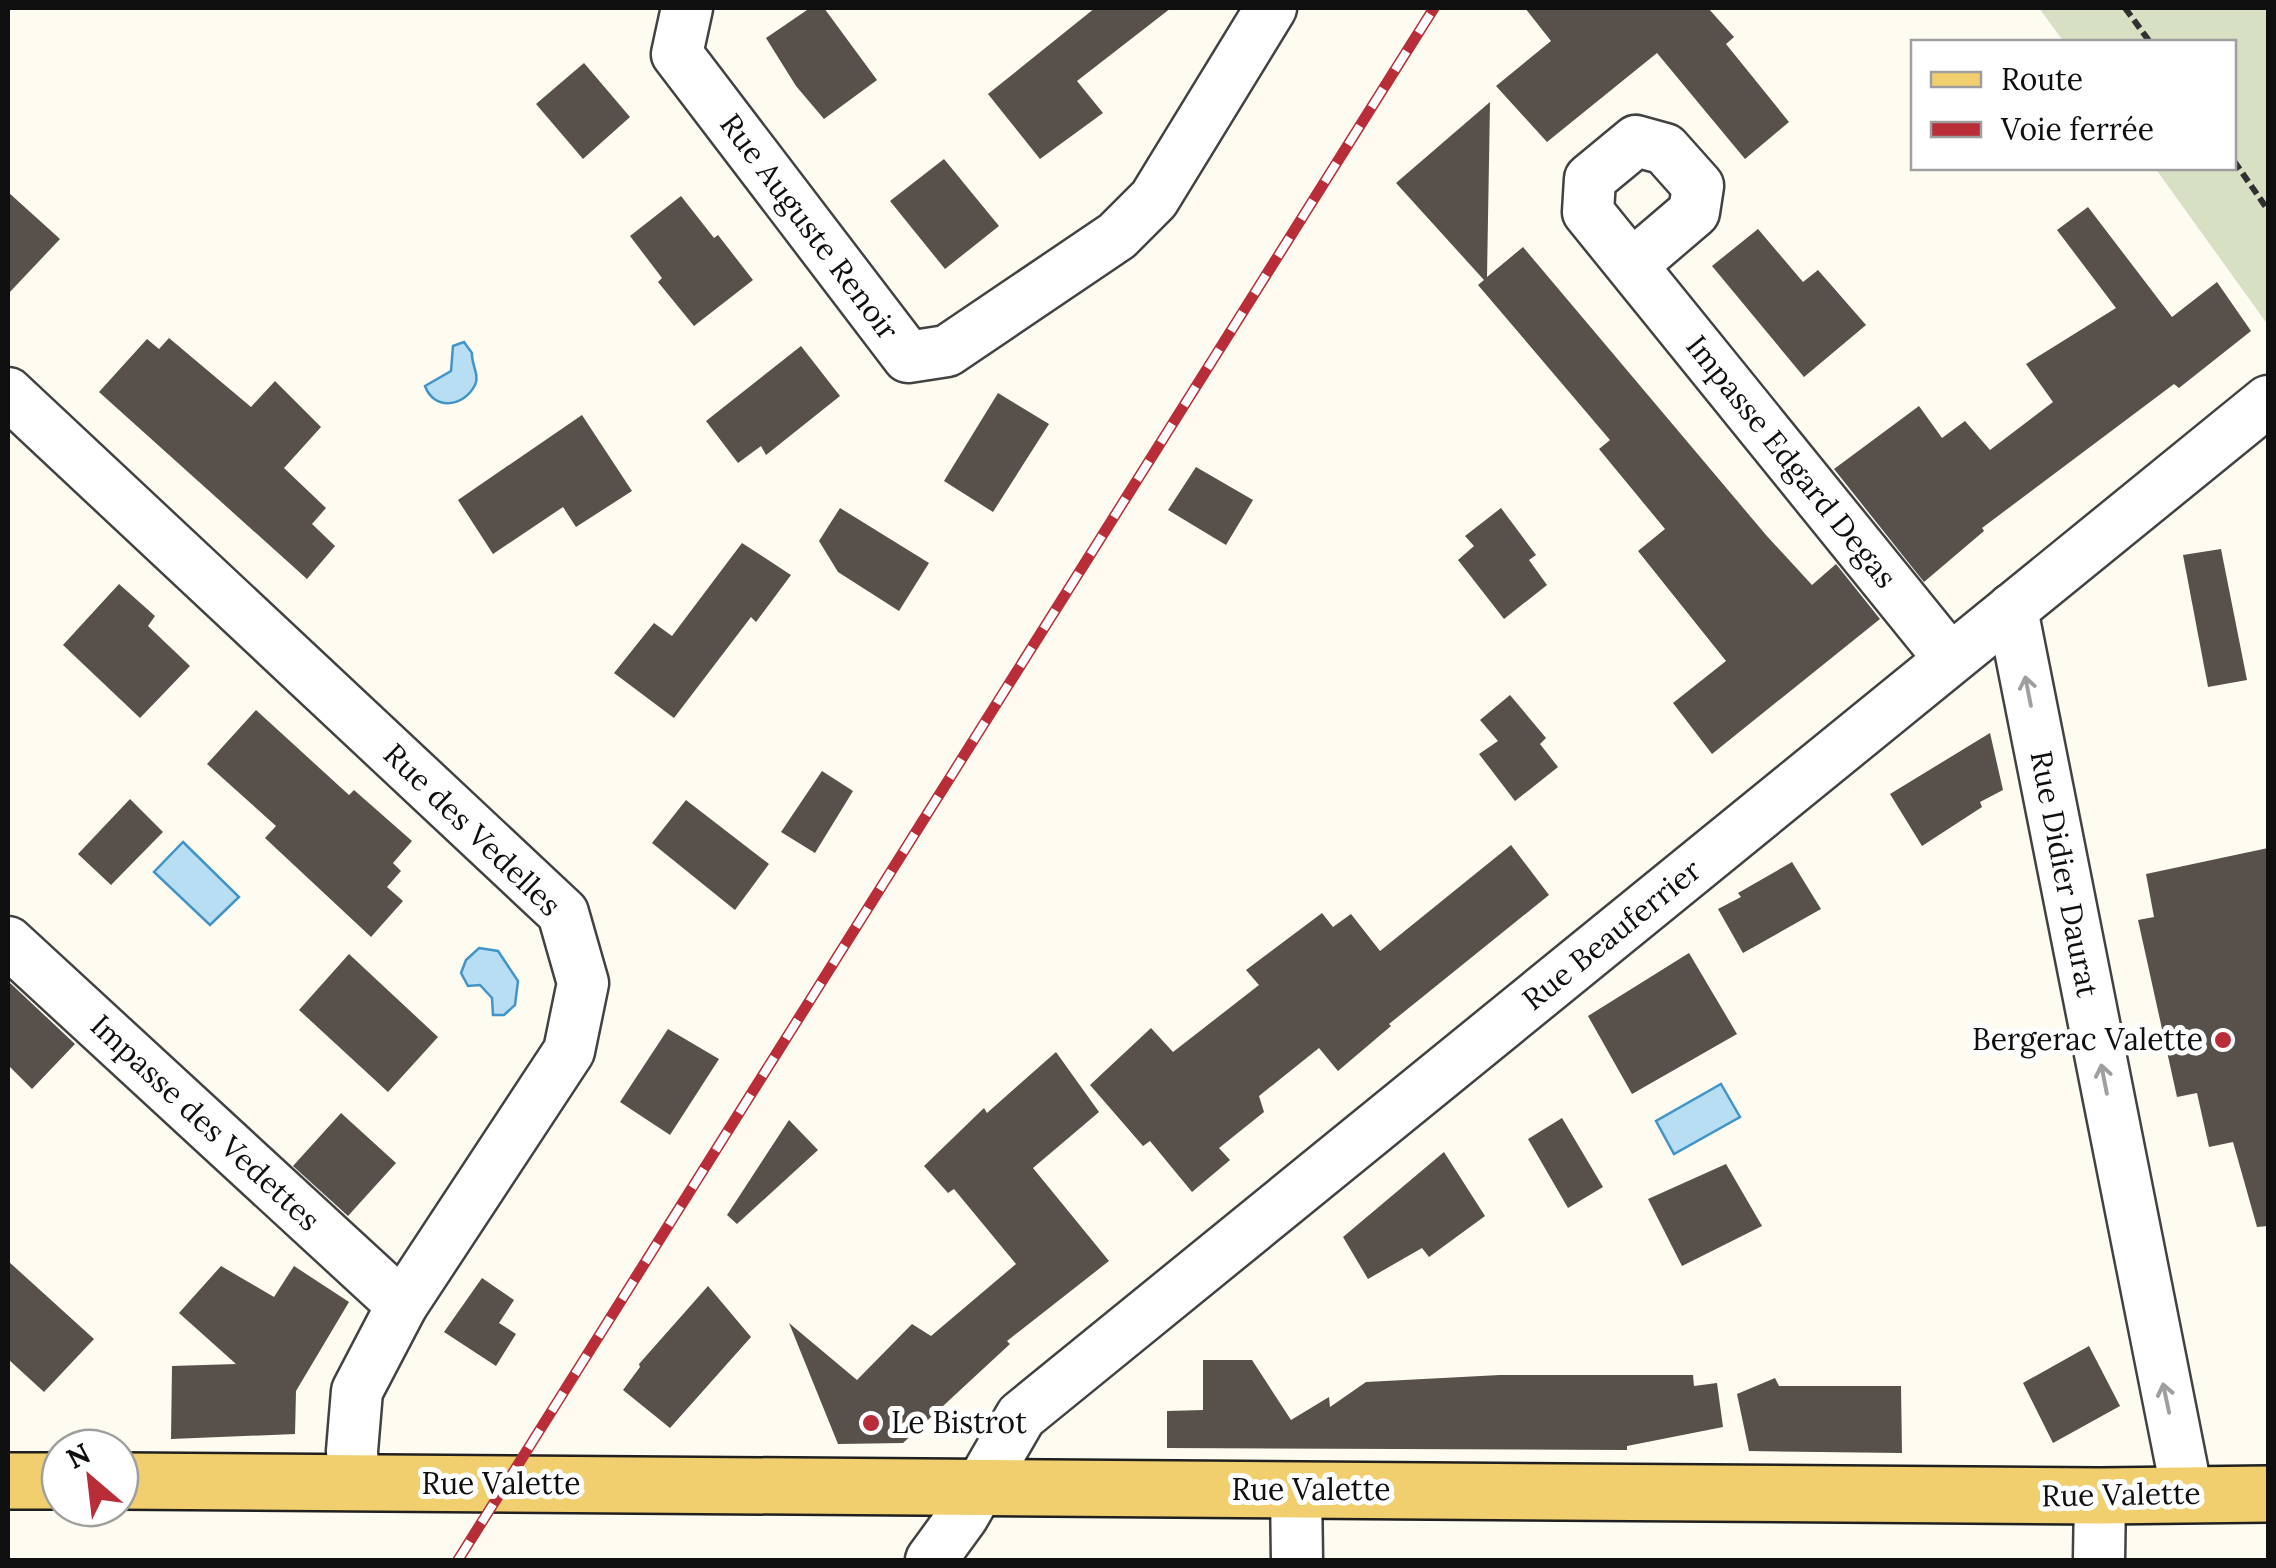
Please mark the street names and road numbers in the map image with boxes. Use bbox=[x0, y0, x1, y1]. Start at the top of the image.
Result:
street label: Rue Auguste Renoir bbox=[711, 106, 907, 348]
street label: Impasse Edgard Degas bbox=[1677, 327, 1905, 596]
street label: Rue des Vedelles bbox=[376, 735, 569, 924]
street label: Rue Didier Daurat bbox=[2022, 747, 2108, 1001]
street label: Rue Beauferrier bbox=[1514, 851, 1708, 1018]
street label: Impasse des Vedettes bbox=[83, 1006, 328, 1239]
street label: Rue Valette bbox=[421, 1464, 581, 1502]
street label: Rue Valette bbox=[1231, 1470, 1391, 1508]
street label: Rue Valette bbox=[2041, 1474, 2201, 1514]

